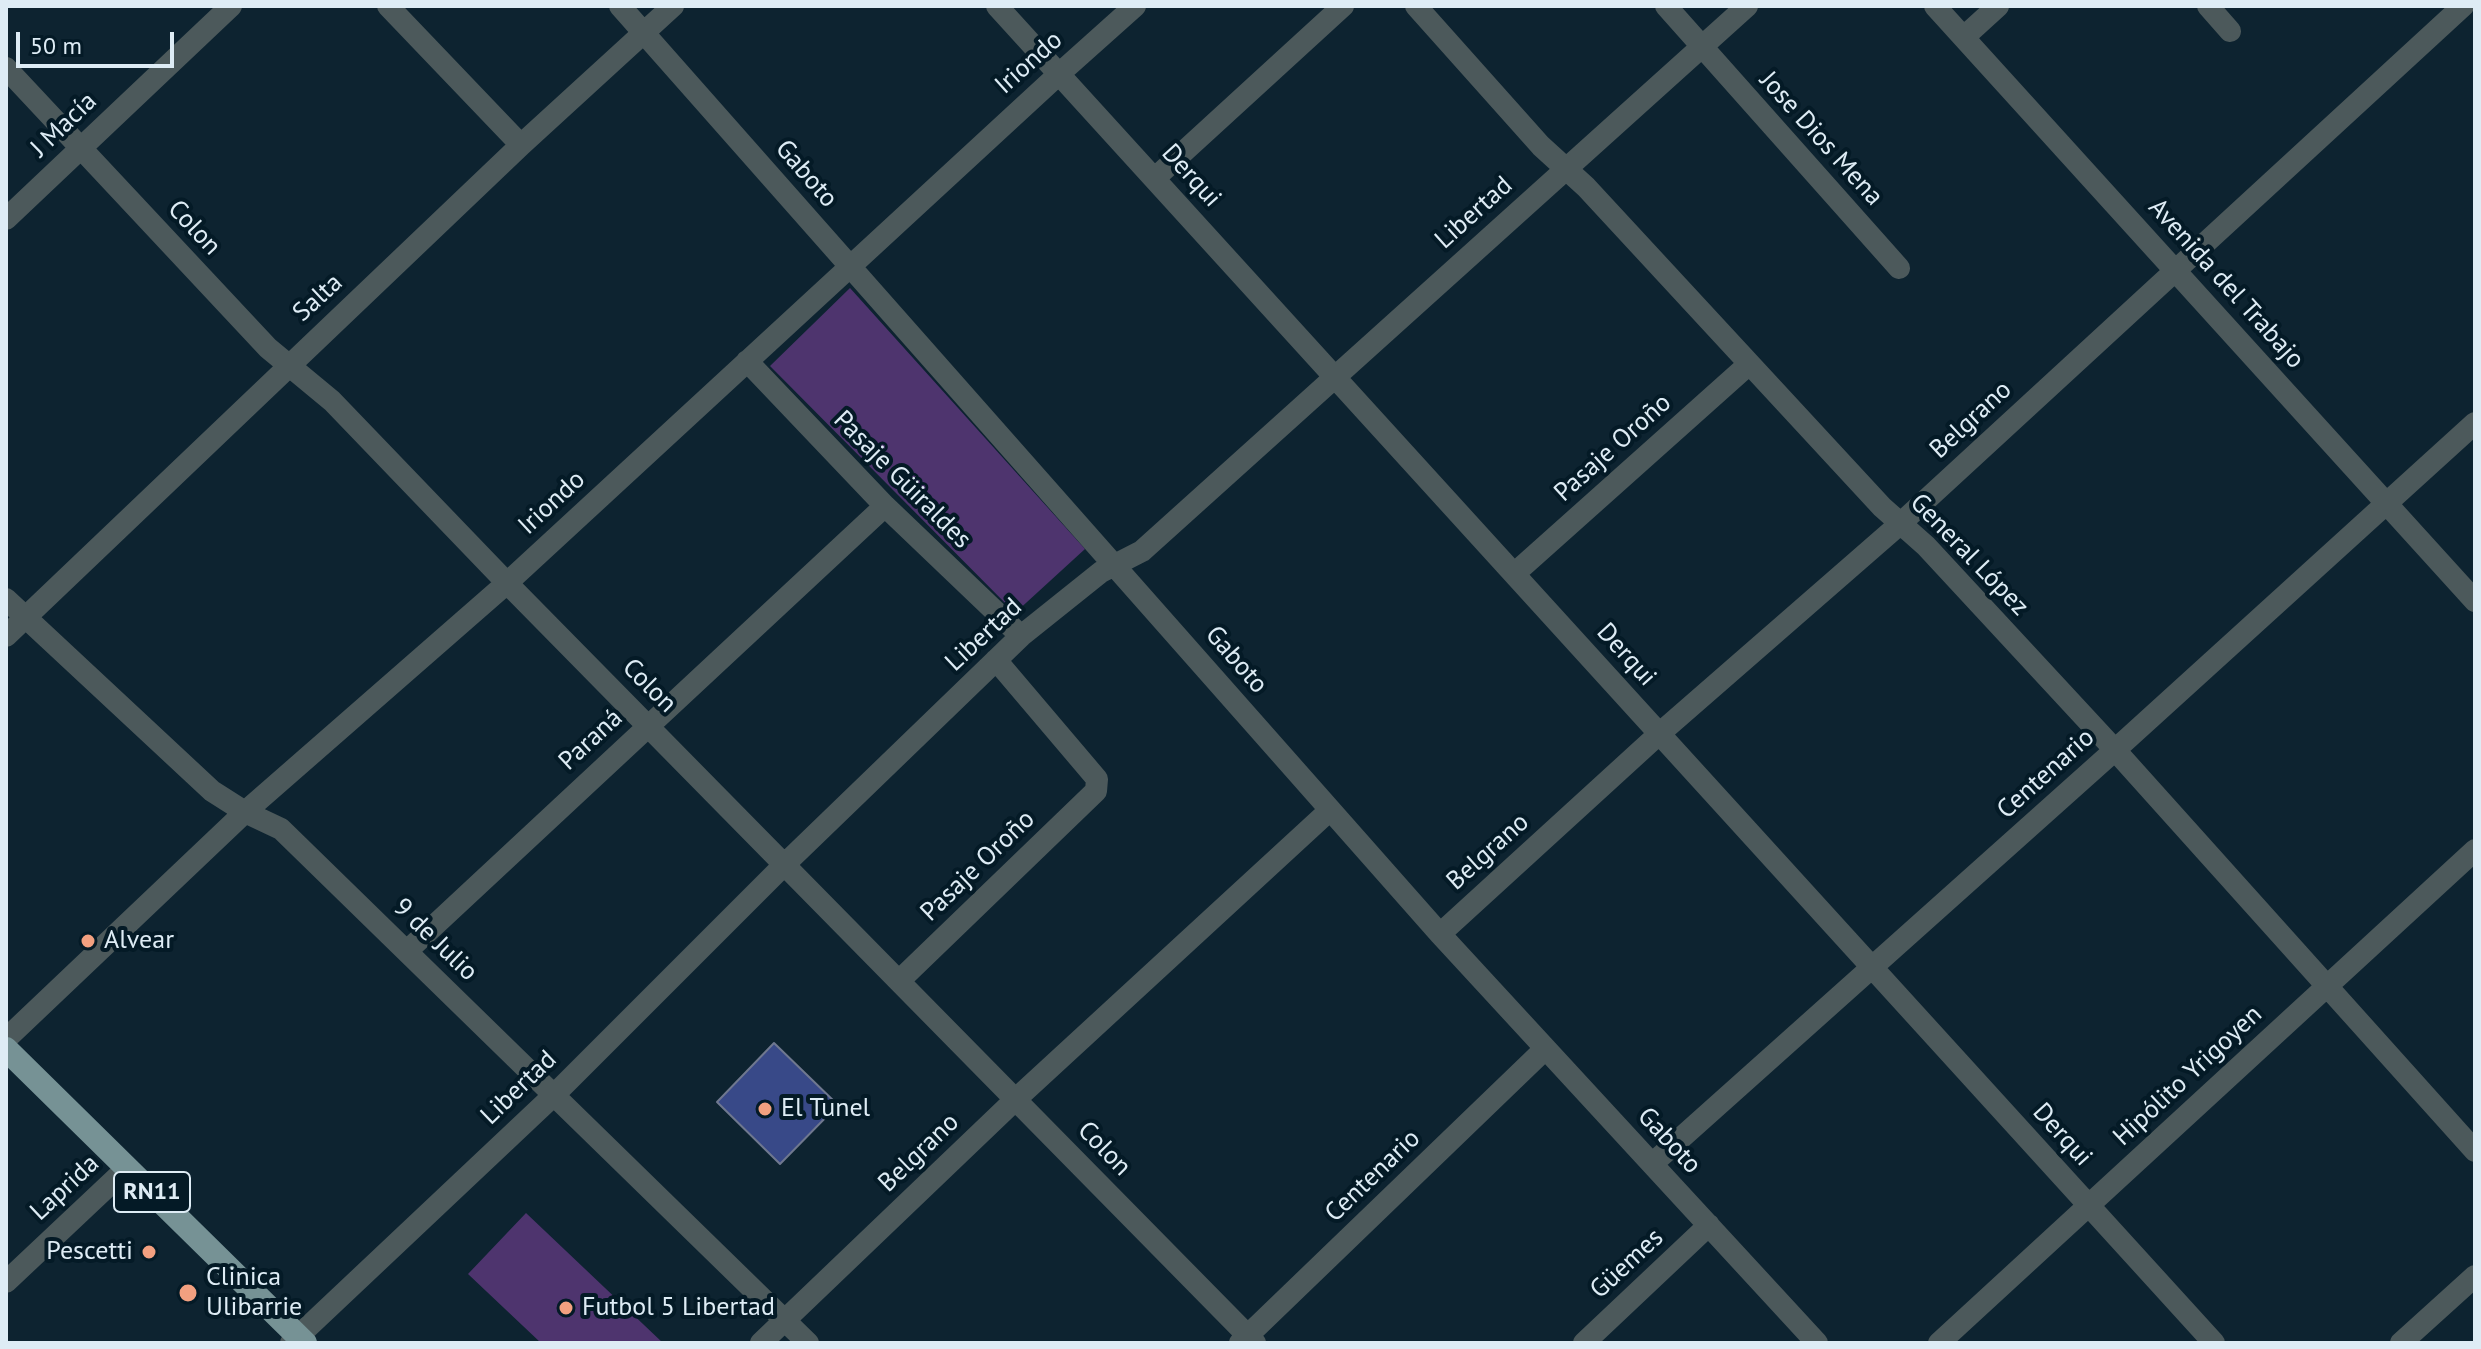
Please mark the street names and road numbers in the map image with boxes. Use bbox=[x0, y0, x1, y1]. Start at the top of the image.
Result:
street label: Iriondo bbox=[989, 25, 1069, 101]
street label: Jose Dios Mena bbox=[1753, 66, 1889, 212]
street label: J Macía bbox=[25, 86, 103, 164]
street label: Gaboto bbox=[768, 134, 844, 214]
street label: Derqui bbox=[1155, 138, 1227, 214]
street label: Libertad bbox=[1429, 170, 1519, 256]
street label: Avenida del Trabajo bbox=[2142, 193, 2310, 375]
street label: Colon bbox=[161, 194, 227, 262]
street label: Salta bbox=[287, 267, 349, 329]
street label: Belgrano bbox=[1924, 375, 2018, 465]
street label: Pasaje Oroño bbox=[1548, 388, 1678, 508]
street label: Pasaje Güiraldes bbox=[827, 405, 977, 555]
street label: Iriondo bbox=[512, 464, 592, 542]
street label: General López bbox=[1903, 488, 2035, 622]
street label: Libertad bbox=[939, 592, 1029, 678]
street label: Derqui bbox=[1590, 617, 1662, 693]
street label: Gaboto bbox=[1198, 620, 1274, 700]
street label: Colon bbox=[615, 652, 683, 720]
street label: Paraná bbox=[553, 703, 629, 777]
street label: Centenario bbox=[1991, 722, 2101, 826]
street label: Pasaje Oroño bbox=[915, 804, 1041, 928]
street label: Belgrano bbox=[1440, 807, 1536, 897]
street label: 9 de Julio bbox=[386, 892, 484, 988]
street label: Hipólito Yrigoyen bbox=[2107, 999, 2269, 1153]
street label: Libertad bbox=[475, 1044, 563, 1132]
street label: Derqui bbox=[2026, 1097, 2098, 1173]
street label: Gaboto bbox=[1631, 1101, 1707, 1181]
street label: Belgrano bbox=[872, 1107, 966, 1199]
street label: Colon bbox=[1071, 1115, 1137, 1183]
street label: Centenario bbox=[1319, 1123, 1427, 1229]
street label: Laprida bbox=[24, 1148, 106, 1228]
road number: RN11 bbox=[114, 1172, 190, 1212]
street label: Güemes bbox=[1584, 1222, 1670, 1306]

